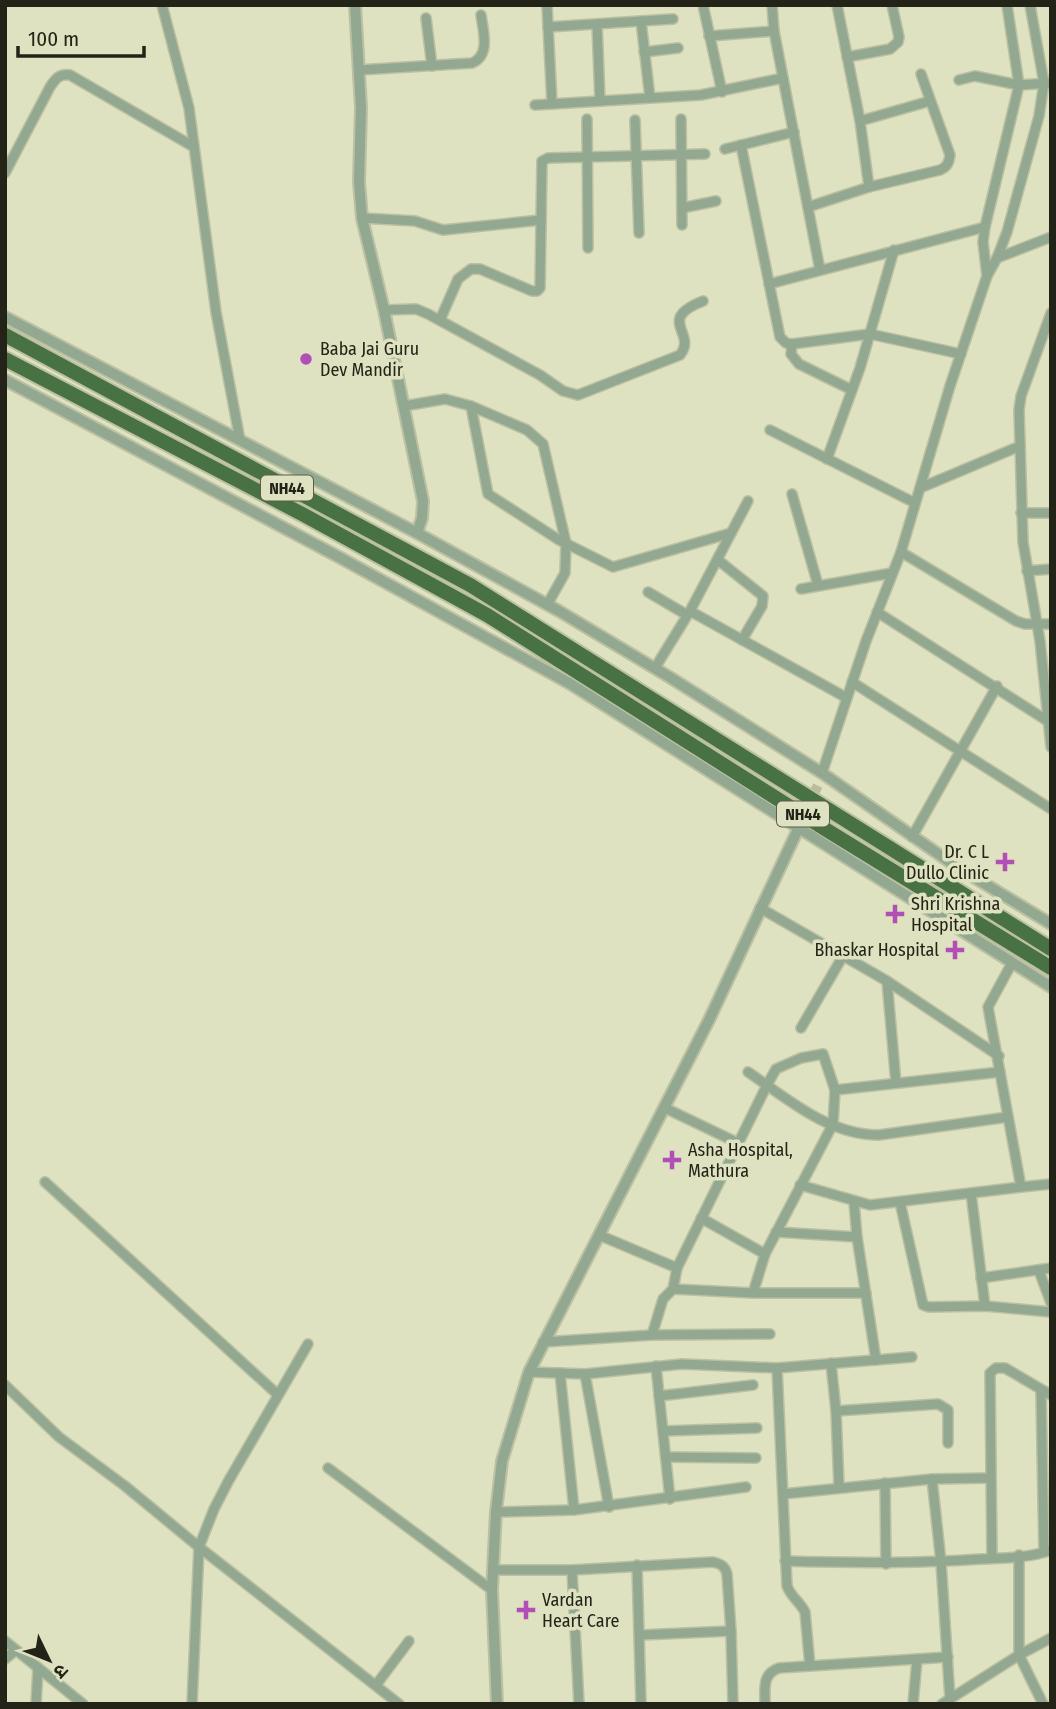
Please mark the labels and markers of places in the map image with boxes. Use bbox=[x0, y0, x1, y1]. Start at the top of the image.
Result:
place label: Baba Jai Guru Dev Mandir bbox=[320, 338, 419, 381]
marker: Baba Jai Guru Dev Mandir bbox=[298, 351, 314, 367]
place label: Dr. C L Dullo Clinic bbox=[906, 841, 989, 884]
marker: Dr. C L Dullo Clinic bbox=[995, 852, 1015, 872]
place label: Shri Krishna Hospital bbox=[911, 893, 1000, 936]
marker: Shri Krishna Hospital bbox=[885, 904, 905, 924]
place label: Bhaskar Hospital bbox=[815, 939, 939, 961]
marker: Bhaskar Hospital bbox=[945, 940, 965, 960]
place label: Asha Hospital, Mathura bbox=[688, 1139, 793, 1182]
marker: Asha Hospital, Mathura bbox=[662, 1150, 682, 1170]
place label: Vardan Heart Care bbox=[542, 1589, 619, 1632]
marker: Vardan Heart Care bbox=[516, 1600, 536, 1620]

